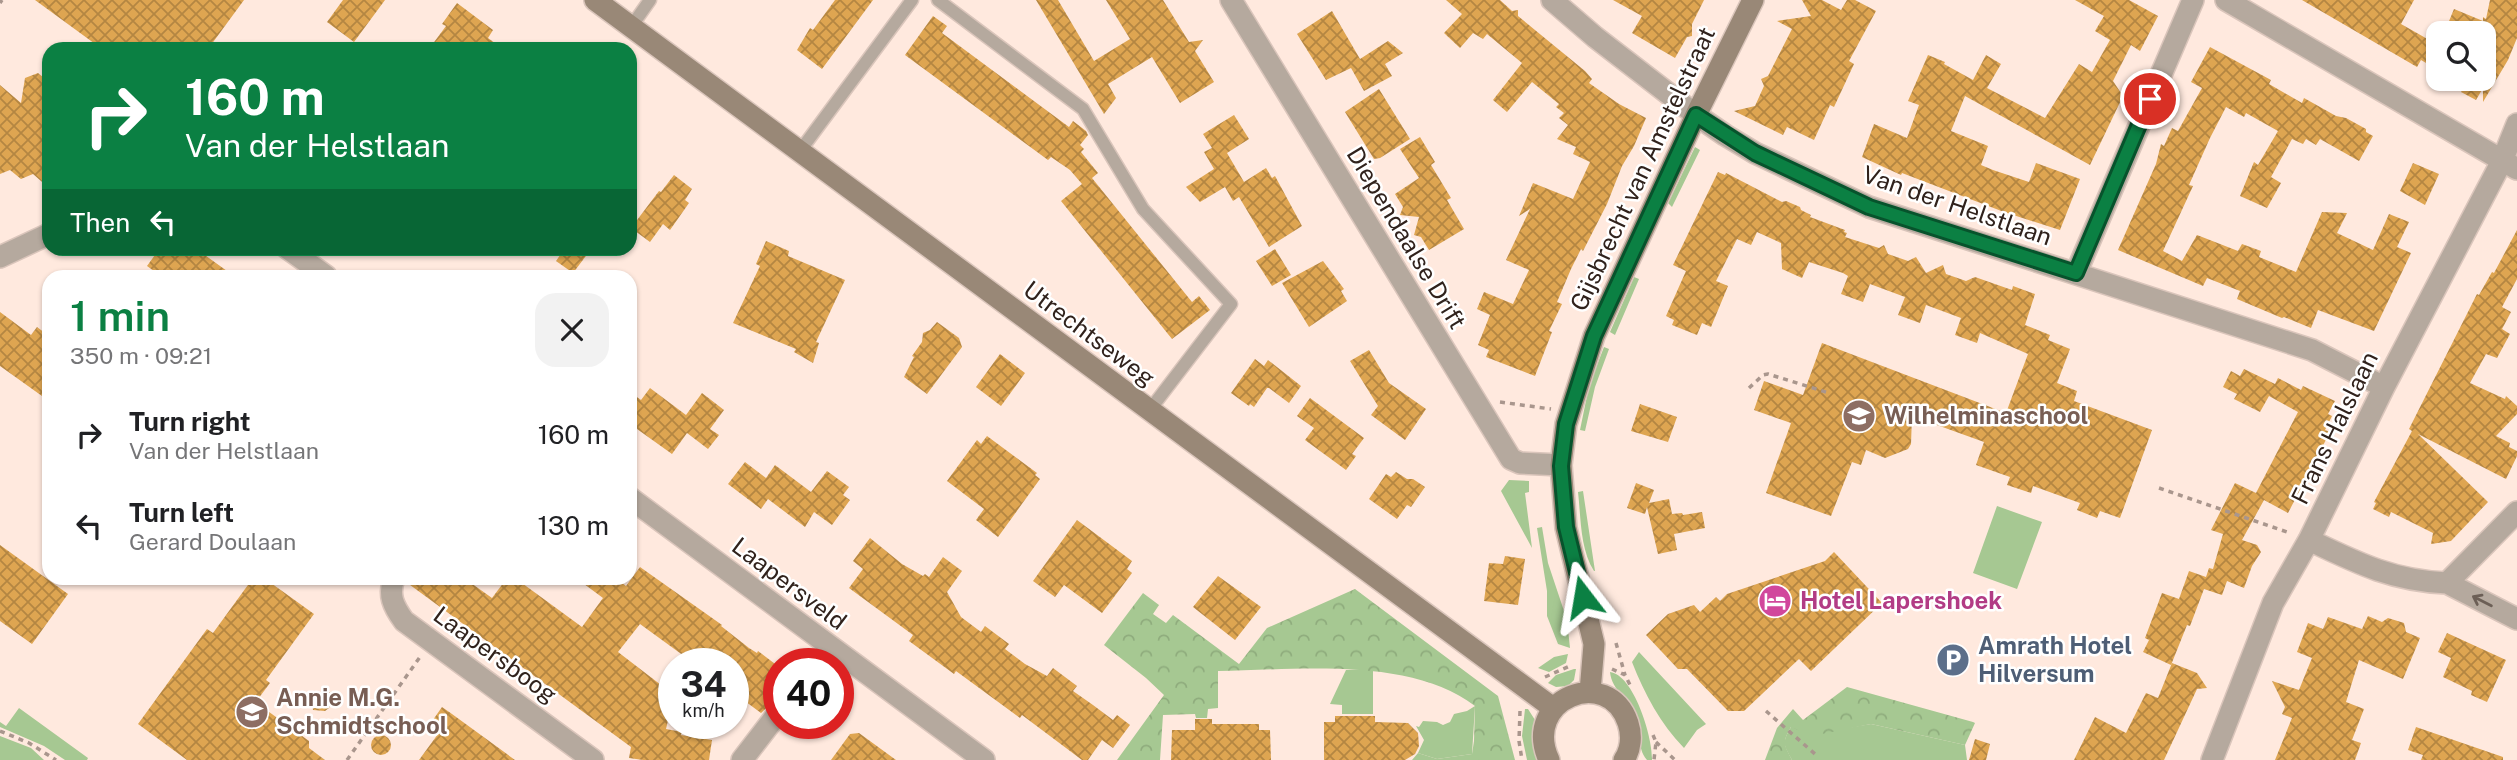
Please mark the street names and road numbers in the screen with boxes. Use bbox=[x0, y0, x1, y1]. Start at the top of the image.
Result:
street label: Gijsbrecht van Amstelstraat bbox=[1564, 22, 1720, 315]
street label: Diependaalse Drift bbox=[1342, 141, 1472, 333]
street label: Van der Helstlaan bbox=[1859, 160, 2056, 251]
street label: Utrechtseweg bbox=[1018, 275, 1161, 392]
street label: Frans Halslaan bbox=[2285, 347, 2383, 508]
street label: Laapersveld bbox=[727, 531, 852, 635]
street label: Laapersboog bbox=[428, 600, 563, 708]

